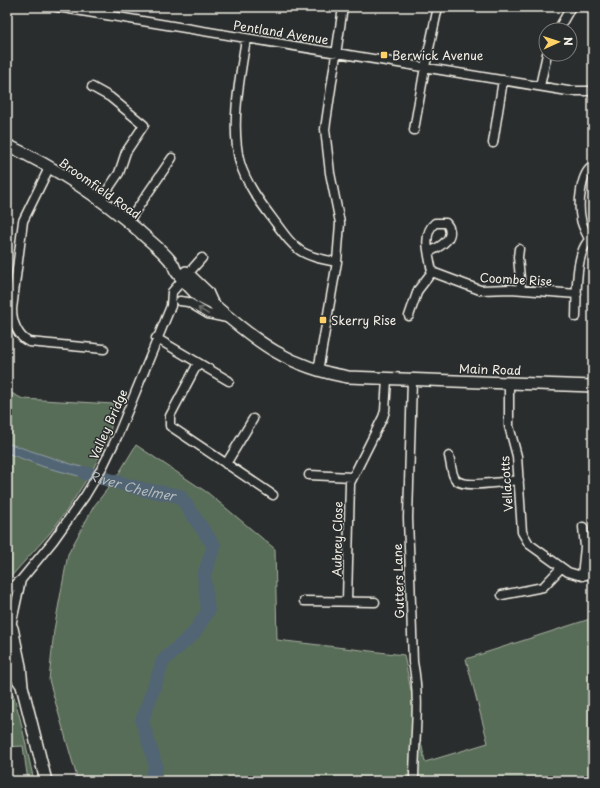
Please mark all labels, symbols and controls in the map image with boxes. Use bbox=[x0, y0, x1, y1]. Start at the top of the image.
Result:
street label: Pentland Avenue bbox=[232, 16, 330, 48]
north arrow bbox=[538, 22, 578, 62]
text: N bbox=[560, 37, 577, 47]
place label: Berwick Avenue bbox=[392, 46, 484, 64]
marker: Berwick Avenue bbox=[379, 50, 389, 60]
street label: Broomfield Road bbox=[56, 153, 144, 223]
street label: Coombe Rise bbox=[479, 268, 553, 290]
one-way arrow bbox=[197, 307, 209, 315]
place label: Skerry Rise bbox=[331, 311, 396, 329]
marker: Skerry Rise bbox=[318, 315, 328, 325]
street label: Main Road bbox=[459, 359, 521, 379]
street label: Valley Bridge bbox=[84, 386, 132, 462]
street label: Vellacotts bbox=[495, 455, 517, 512]
water label: River Chelmer bbox=[87, 465, 179, 505]
street label: Aubrey Close bbox=[327, 501, 347, 577]
street label: Gutters Lane bbox=[388, 543, 408, 619]

